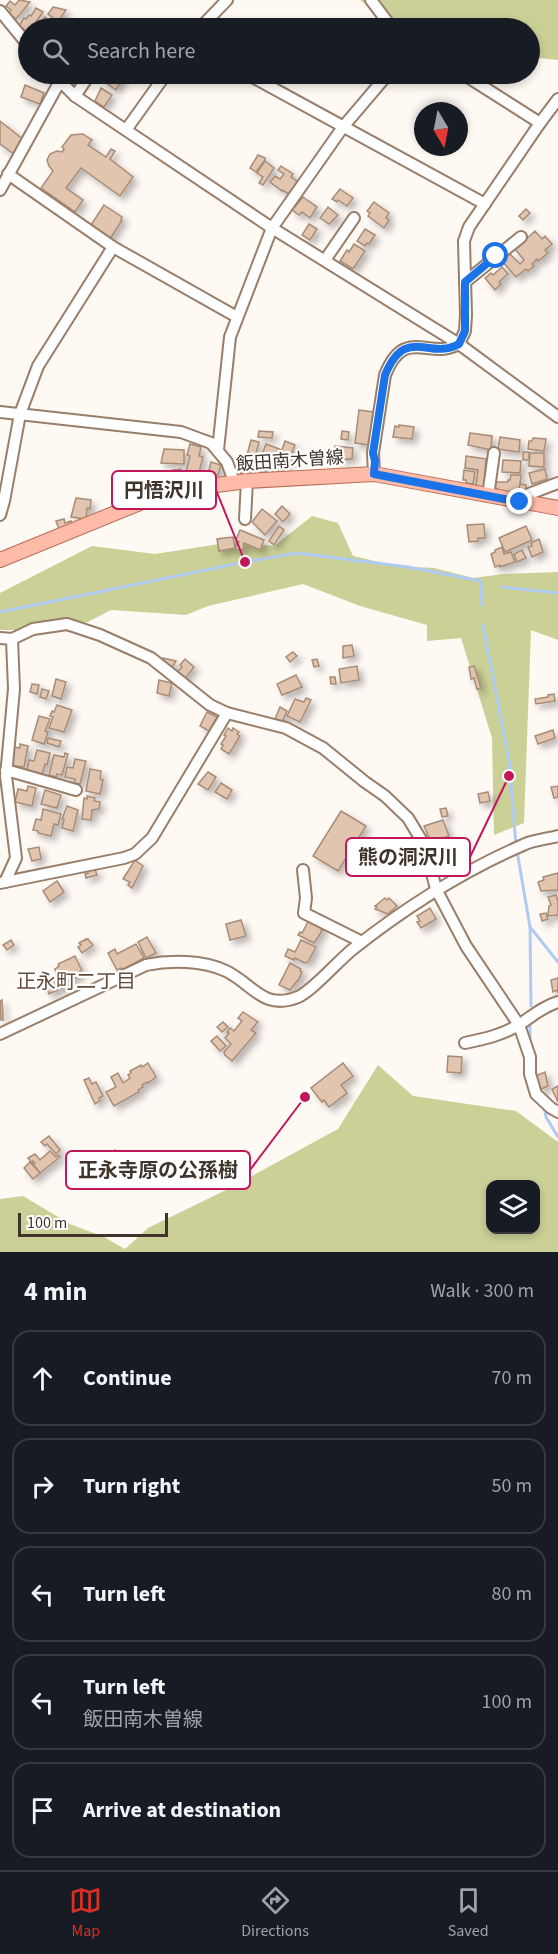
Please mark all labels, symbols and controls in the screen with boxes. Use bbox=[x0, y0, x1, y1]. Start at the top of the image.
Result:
search box bbox=[18, 18, 540, 84]
icon: search bbox=[39, 35, 72, 68]
text: Search here bbox=[87, 35, 195, 67]
north arrow bbox=[414, 102, 468, 156]
route start bbox=[482, 242, 508, 268]
street label: 飯田南木曽線 bbox=[235, 445, 345, 477]
callout: 円悟沢川 bbox=[112, 471, 216, 509]
text: 円悟沢川 bbox=[124, 477, 204, 505]
route end bbox=[506, 488, 532, 514]
callout: 熊の洞沢川 bbox=[346, 838, 470, 876]
text: 熊の洞沢川 bbox=[358, 844, 458, 872]
district label: 正永町二丁目 bbox=[16, 968, 136, 996]
callout: 正永寺原の公孫樹 bbox=[66, 1151, 250, 1189]
text: 正永寺原の公孫樹 bbox=[78, 1157, 238, 1185]
map controls bbox=[486, 1180, 540, 1234]
button: layers bbox=[486, 1180, 540, 1234]
scale bar bbox=[18, 1210, 168, 1238]
text: 100 m bbox=[27, 1212, 67, 1234]
text: 4 min bbox=[24, 1273, 87, 1310]
text: Walk · 300 m bbox=[430, 1277, 534, 1305]
icon: ahead bbox=[26, 1362, 59, 1395]
text: Continue bbox=[83, 1362, 172, 1394]
text: 70 m bbox=[492, 1364, 532, 1392]
icon: right bbox=[26, 1470, 59, 1503]
text: Turn right bbox=[83, 1470, 180, 1502]
text: 50 m bbox=[492, 1472, 532, 1500]
icon: left bbox=[26, 1578, 59, 1611]
text: Turn left bbox=[83, 1578, 165, 1610]
text: 80 m bbox=[492, 1580, 532, 1608]
text: Turn left bbox=[83, 1671, 165, 1703]
icon: left bbox=[26, 1686, 59, 1719]
text: 100 m bbox=[482, 1688, 532, 1716]
text: 飯田南木曽線 bbox=[83, 1706, 203, 1734]
icon: arrive bbox=[26, 1794, 59, 1827]
text: Arrive at destination bbox=[83, 1794, 281, 1826]
tab: Map bbox=[69, 1884, 102, 1942]
tab: Directions bbox=[241, 1884, 309, 1942]
tab: Saved bbox=[448, 1884, 489, 1942]

